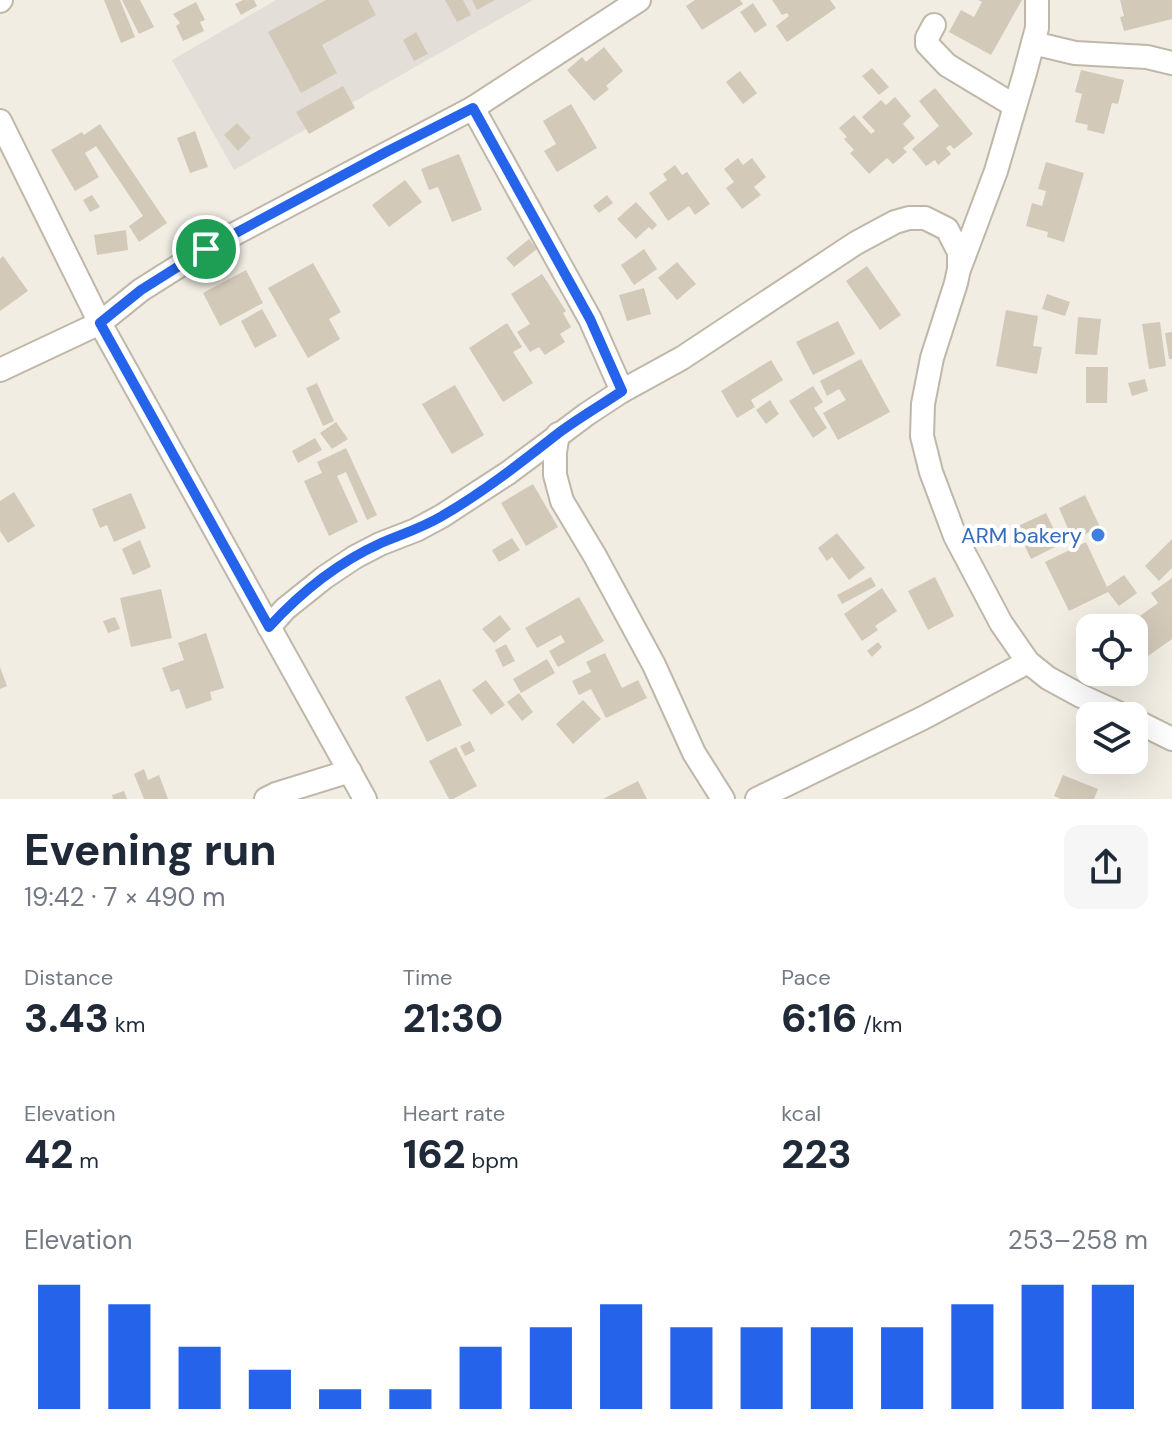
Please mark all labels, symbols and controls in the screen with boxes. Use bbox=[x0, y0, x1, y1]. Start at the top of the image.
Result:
pin bbox=[172, 215, 240, 283]
icon: arrive bbox=[184, 227, 228, 271]
place label: ARM bakery bbox=[961, 521, 1082, 550]
marker: ARM bakery bbox=[1089, 526, 1107, 544]
map controls bbox=[1076, 614, 1148, 774]
button: locate bbox=[1076, 614, 1148, 686]
button: layers bbox=[1076, 702, 1148, 774]
text: Evening run bbox=[24, 821, 277, 879]
button: share bbox=[1064, 825, 1148, 909]
text: 19:42 · 7 × 490 m bbox=[24, 880, 225, 914]
text: Distance bbox=[24, 963, 113, 992]
text: Time bbox=[403, 963, 452, 992]
text: Pace bbox=[781, 963, 831, 992]
text: 3.43 bbox=[24, 992, 109, 1044]
text: 21:30 bbox=[403, 992, 503, 1044]
text: 6:16 bbox=[781, 992, 857, 1044]
text: km bbox=[109, 1010, 145, 1039]
text: /km bbox=[857, 1010, 902, 1039]
text: Elevation bbox=[24, 1099, 116, 1128]
text: Heart rate bbox=[403, 1099, 505, 1128]
text: kcal bbox=[781, 1099, 821, 1128]
text: 42 bbox=[24, 1128, 73, 1180]
text: 162 bbox=[403, 1128, 466, 1180]
text: 223 bbox=[781, 1128, 852, 1180]
text: m bbox=[73, 1146, 99, 1175]
text: bpm bbox=[466, 1146, 519, 1175]
text: Elevation bbox=[24, 1223, 132, 1257]
text: 253–258 m bbox=[1008, 1223, 1148, 1257]

